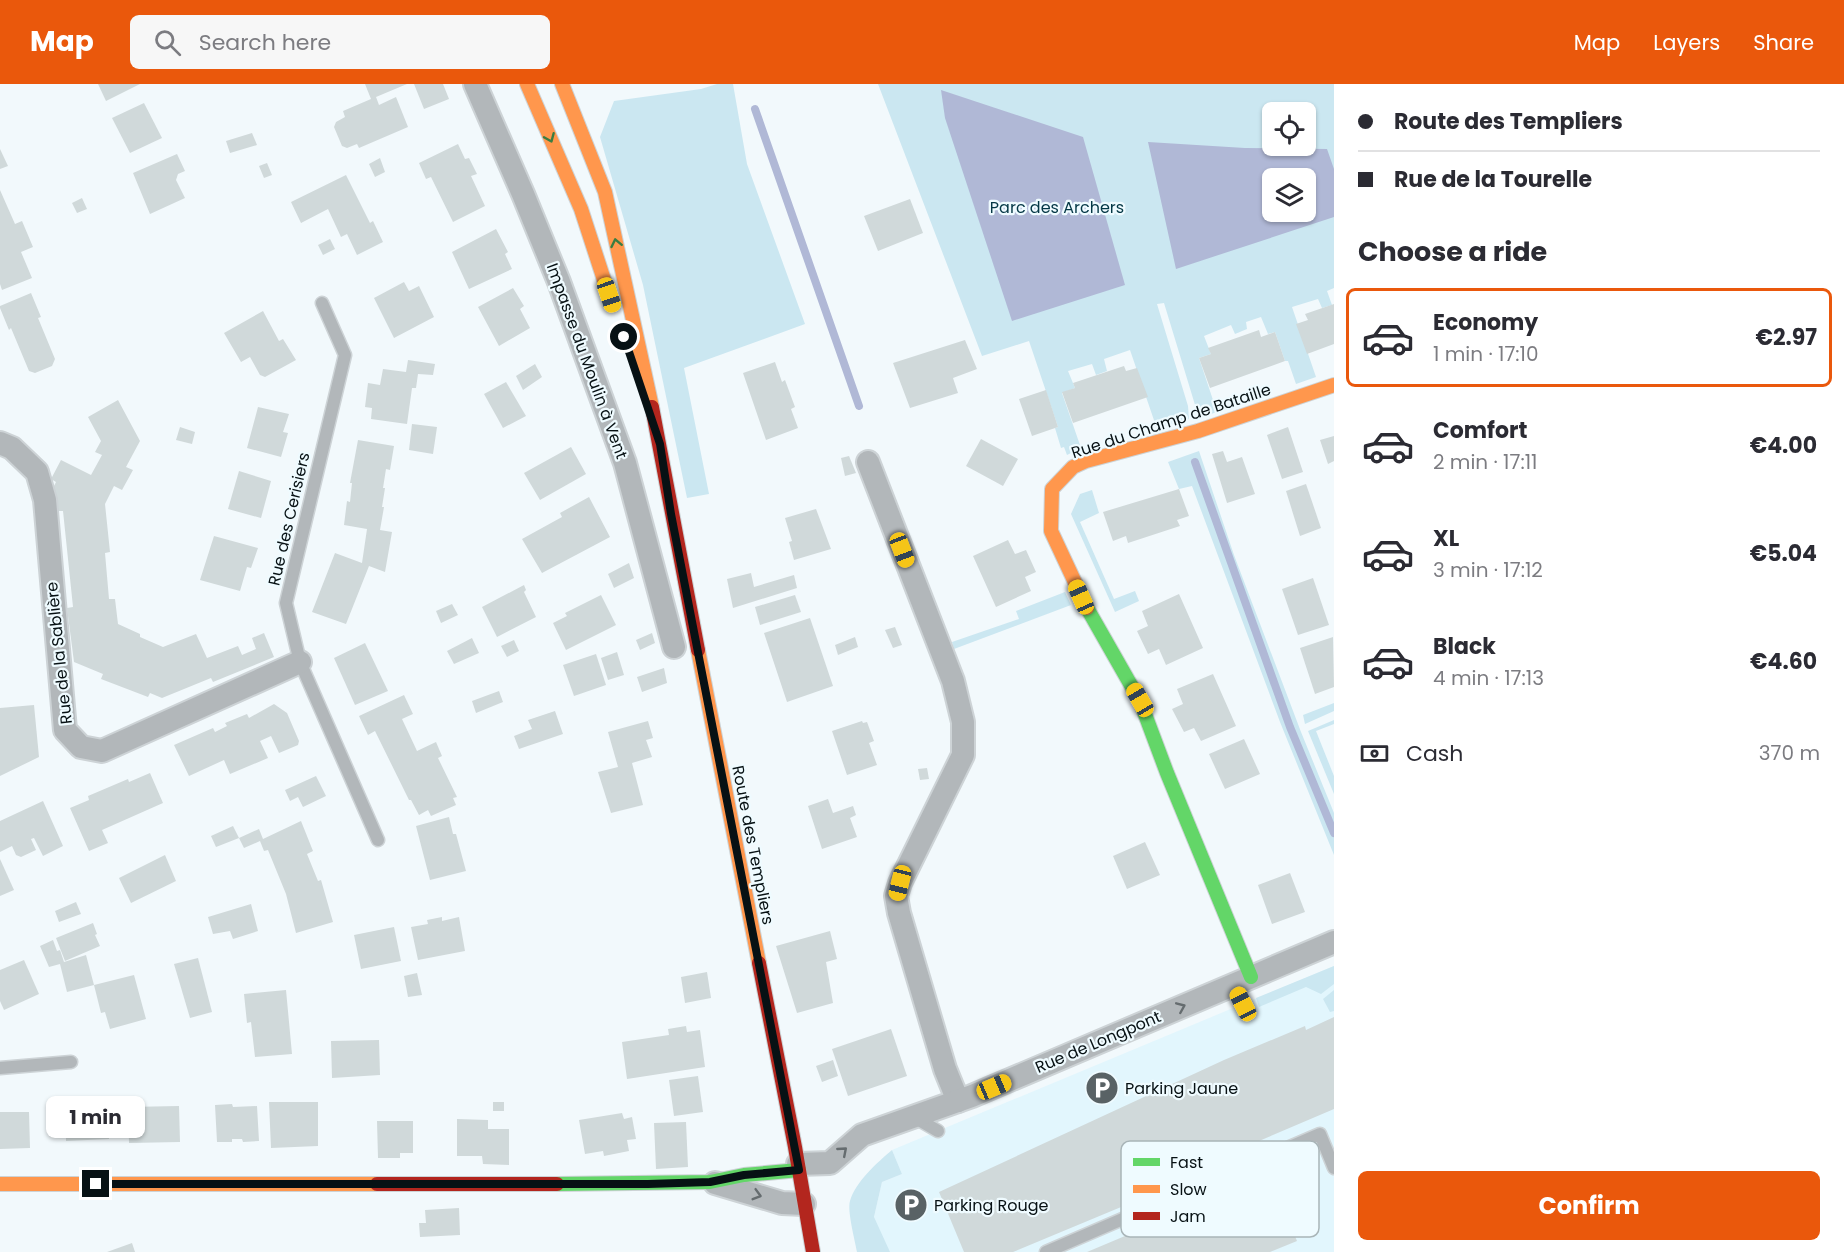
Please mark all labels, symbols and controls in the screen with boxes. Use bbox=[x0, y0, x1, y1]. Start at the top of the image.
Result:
search box bbox=[130, 15, 550, 69]
text: Map bbox=[30, 22, 94, 61]
icon: search bbox=[151, 26, 184, 59]
text: Search here bbox=[199, 27, 331, 58]
text: Map bbox=[1574, 28, 1620, 57]
text: Layers bbox=[1653, 28, 1720, 57]
text: Share bbox=[1753, 28, 1814, 57]
map controls bbox=[1262, 102, 1316, 222]
button: locate bbox=[1262, 102, 1316, 156]
text: Route des Templiers bbox=[1394, 106, 1623, 137]
one-way arrow bbox=[543, 131, 555, 142]
text: Rue de la Tourelle bbox=[1394, 164, 1592, 195]
button: layers bbox=[1262, 168, 1316, 222]
park label: Parc des Archers bbox=[990, 196, 1124, 219]
text: Choose a ride bbox=[1358, 233, 1547, 270]
one-way arrow bbox=[610, 238, 623, 248]
street label: Impasse du Moulin à Vent bbox=[541, 260, 633, 462]
car bbox=[595, 275, 623, 315]
text: Economy bbox=[1433, 307, 1538, 338]
icon: car bbox=[1361, 311, 1415, 365]
text: €2.97 bbox=[1755, 322, 1817, 353]
route start bbox=[610, 323, 637, 350]
text: 1 min · 17:10 bbox=[1433, 340, 1539, 368]
street label: Rue du Champ de Bataille bbox=[1068, 378, 1274, 464]
text: Comfort bbox=[1433, 415, 1527, 446]
icon: car bbox=[1361, 419, 1415, 473]
text: €4.00 bbox=[1750, 430, 1817, 461]
text: 2 min · 17:11 bbox=[1433, 448, 1537, 476]
street label: Rue des Cerisiers bbox=[262, 450, 316, 588]
text: XL bbox=[1433, 523, 1459, 554]
icon: car bbox=[1361, 527, 1415, 581]
car bbox=[887, 530, 917, 570]
text: €5.04 bbox=[1750, 538, 1817, 569]
text: 3 min · 17:12 bbox=[1433, 556, 1543, 584]
car bbox=[1065, 577, 1097, 617]
street label: Rue de la Sablière bbox=[40, 581, 78, 725]
text: Black bbox=[1433, 631, 1496, 662]
icon: car bbox=[1361, 635, 1415, 689]
text: €4.60 bbox=[1750, 646, 1817, 677]
text: 4 min · 17:13 bbox=[1433, 664, 1544, 692]
car bbox=[1123, 680, 1157, 720]
icon: cash bbox=[1358, 737, 1391, 770]
text: Cash bbox=[1406, 738, 1463, 769]
text: 370 m bbox=[1759, 739, 1820, 767]
street label: Route des Templiers bbox=[726, 764, 780, 926]
car bbox=[887, 863, 913, 903]
car bbox=[1227, 984, 1259, 1024]
one-way arrow bbox=[1175, 1002, 1186, 1014]
street label: Rue de Longpont bbox=[1032, 1005, 1165, 1079]
parking icon: Parking Jaune bbox=[1084, 1070, 1120, 1106]
car bbox=[974, 1072, 1014, 1102]
place label: Parking Jaune bbox=[1125, 1077, 1238, 1100]
callout: 1 min bbox=[46, 1097, 146, 1139]
text: 1 min bbox=[69, 1103, 122, 1131]
legend bbox=[1121, 1141, 1319, 1237]
one-way arrow bbox=[836, 1147, 847, 1158]
text: Fast bbox=[1170, 1151, 1203, 1174]
route end bbox=[82, 1170, 109, 1197]
button: Confirm bbox=[1358, 1171, 1820, 1240]
text: Slow bbox=[1170, 1178, 1207, 1201]
parking icon: Parking Rouge bbox=[893, 1187, 929, 1223]
one-way arrow bbox=[751, 1188, 762, 1200]
place label: Parking Rouge bbox=[934, 1194, 1049, 1217]
text: Jam bbox=[1170, 1205, 1206, 1228]

